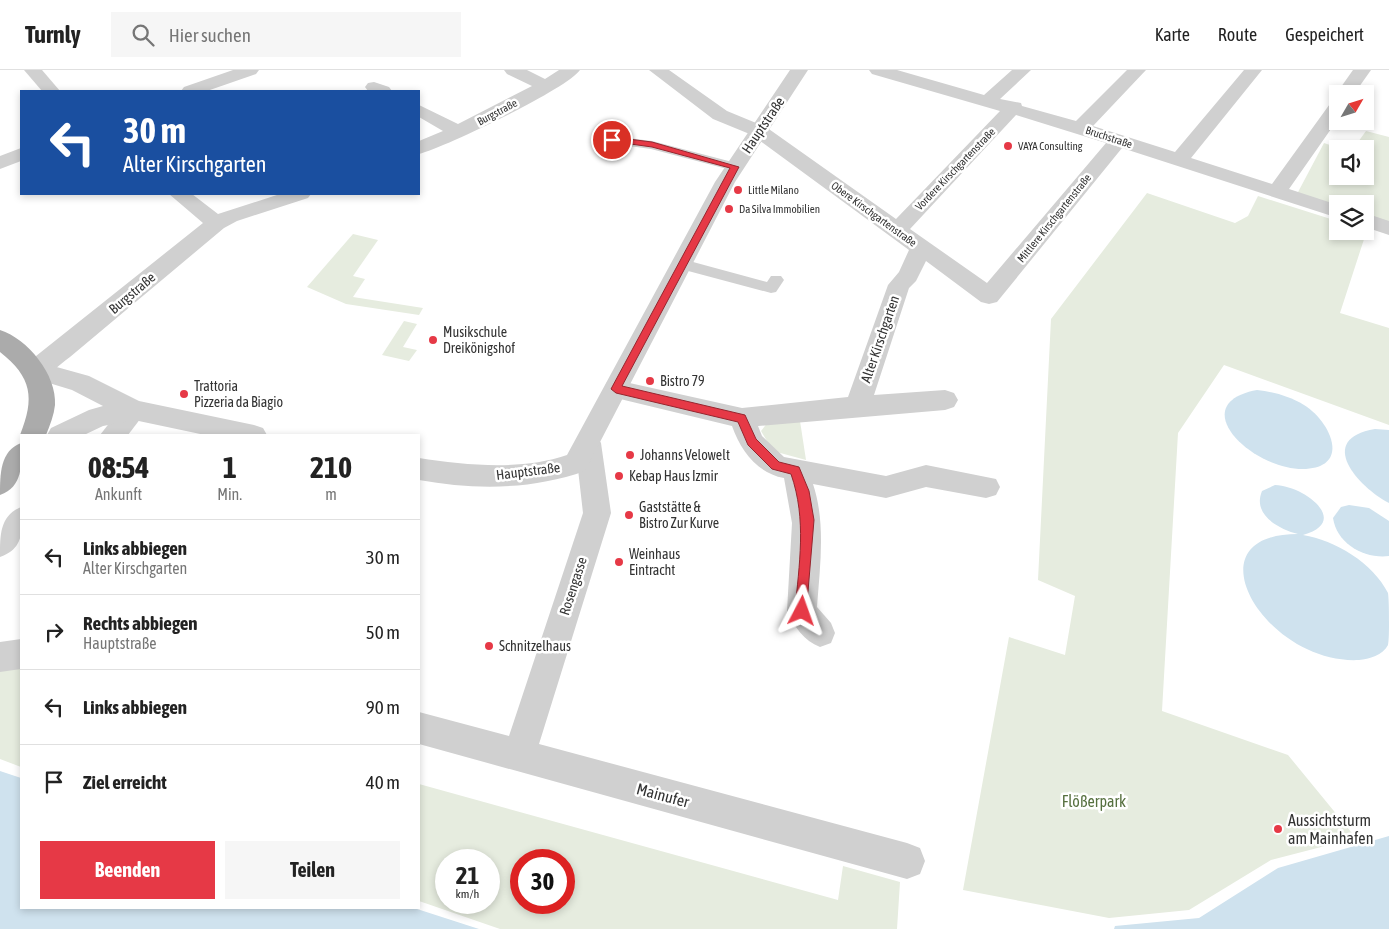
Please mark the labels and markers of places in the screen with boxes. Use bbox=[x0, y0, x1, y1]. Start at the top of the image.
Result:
pin bbox=[591, 119, 633, 161]
marker: VAYA Consulting bbox=[1002, 140, 1014, 152]
place label: VAYA Consulting bbox=[1018, 140, 1083, 152]
marker: Little Milano bbox=[732, 184, 744, 196]
place label: Little Milano bbox=[748, 184, 799, 196]
marker: Da Silva Immobilien bbox=[723, 203, 735, 215]
place label: Da Silva Immobilien bbox=[739, 203, 820, 215]
place label: Musikschule Dreikönigshof bbox=[443, 324, 515, 356]
marker: Musikschule Dreikönigshof bbox=[427, 334, 439, 346]
place label: Bistro 79 bbox=[660, 373, 705, 389]
marker: Bistro 79 bbox=[644, 375, 656, 387]
place label: Trattoria Pizzeria da Biagio bbox=[194, 378, 283, 410]
marker: Trattoria Pizzeria da Biagio bbox=[178, 388, 190, 400]
place label: Johanns Velowelt bbox=[640, 447, 730, 463]
marker: Johanns Velowelt bbox=[624, 449, 636, 461]
place label: Kebap Haus Izmir bbox=[629, 468, 719, 484]
marker: Kebap Haus Izmir bbox=[613, 470, 625, 482]
place label: Gaststätte & Bistro Zur Kurve bbox=[639, 499, 719, 531]
marker: Gaststätte & Bistro Zur Kurve bbox=[623, 509, 635, 521]
place label: Weinhaus Eintracht bbox=[629, 546, 680, 578]
marker: Weinhaus Eintracht bbox=[613, 556, 625, 568]
place label: Schnitzelhaus bbox=[499, 638, 571, 654]
marker: Schnitzelhaus bbox=[483, 640, 495, 652]
place label: Aussichtsturm am Mainhafen bbox=[1288, 811, 1373, 847]
marker: Aussichtsturm am Mainhafen bbox=[1272, 823, 1284, 835]

